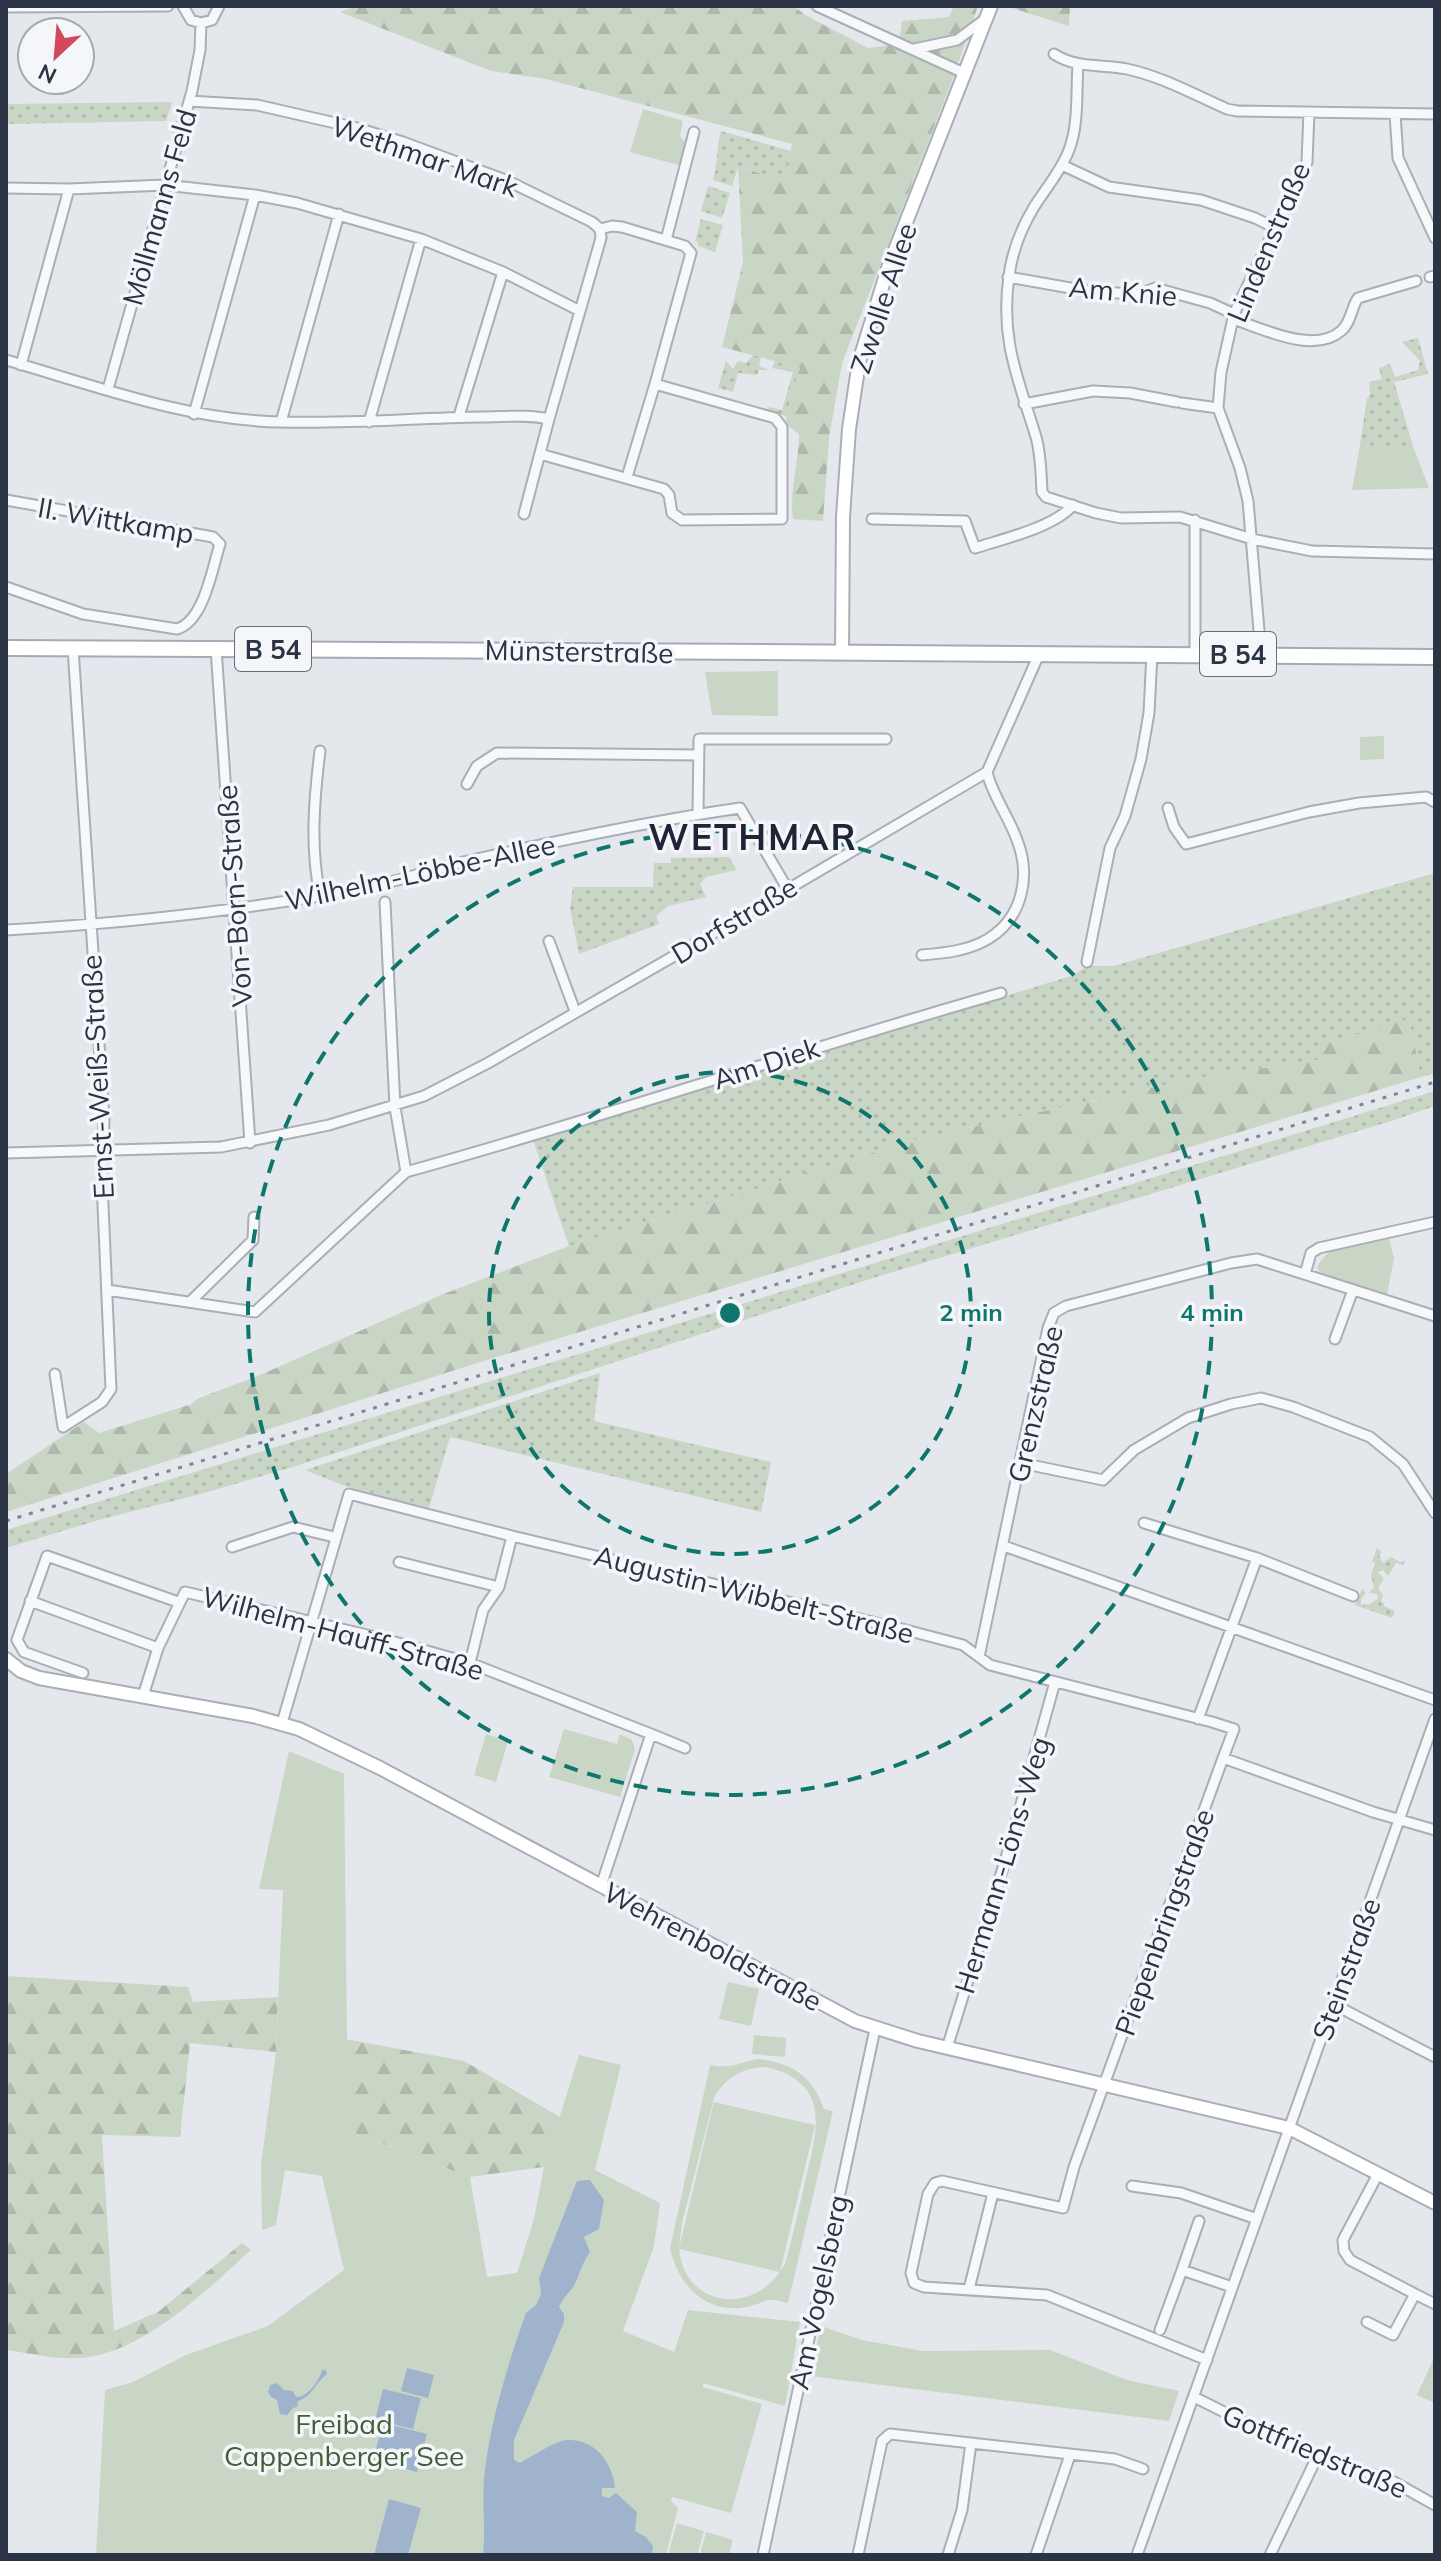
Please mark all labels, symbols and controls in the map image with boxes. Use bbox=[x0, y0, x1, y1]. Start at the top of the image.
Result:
north arrow bbox=[16, 16, 96, 96]
text: N bbox=[34, 58, 61, 90]
street label: Möllmanns Feld bbox=[114, 105, 204, 309]
street label: Wethmar Mark bbox=[327, 108, 524, 205]
street label: Lindenstraße bbox=[1219, 157, 1317, 327]
street label: Zwolle Allee bbox=[842, 218, 924, 378]
street label: Am Knie bbox=[1067, 269, 1179, 313]
street label: II. Wittkamp bbox=[35, 489, 197, 551]
road number: B 54 bbox=[235, 627, 311, 671]
street label: Münsterstraße bbox=[484, 632, 674, 670]
road number: B 54 bbox=[1200, 632, 1276, 676]
street label: Von-Born-Straße bbox=[209, 784, 259, 1008]
district label: WETHMAR bbox=[648, 814, 858, 859]
street label: Wilhelm-Löbbe-Allee bbox=[282, 826, 558, 918]
street label: Dorfstraße bbox=[665, 869, 803, 971]
street label: Ernst-Weiß-Straße bbox=[73, 954, 121, 1200]
street label: Am Diek bbox=[708, 1029, 824, 1097]
text: 2 min bbox=[939, 1297, 1003, 1327]
text: 4 min bbox=[1180, 1297, 1244, 1327]
centre of rings bbox=[716, 1299, 744, 1327]
street label: Grenzstraße bbox=[1000, 1322, 1070, 1486]
street label: Augustin-Wibbelt-Straße bbox=[590, 1537, 918, 1651]
street label: Wilhelm-Hauff-Straße bbox=[198, 1579, 488, 1687]
street label: Hermann-Löns-Weg bbox=[946, 1732, 1058, 1998]
street label: Piepenbringstraße bbox=[1107, 1804, 1221, 2040]
street label: Wehrenboldstraße bbox=[598, 1874, 828, 2018]
street label: Steinstraße bbox=[1304, 1893, 1388, 2045]
street label: Am Vogelsberg bbox=[780, 2192, 856, 2392]
street label: Gottfriedstraße bbox=[1217, 2396, 1413, 2506]
park label: Freibad Cappenberger See bbox=[224, 2406, 464, 2473]

